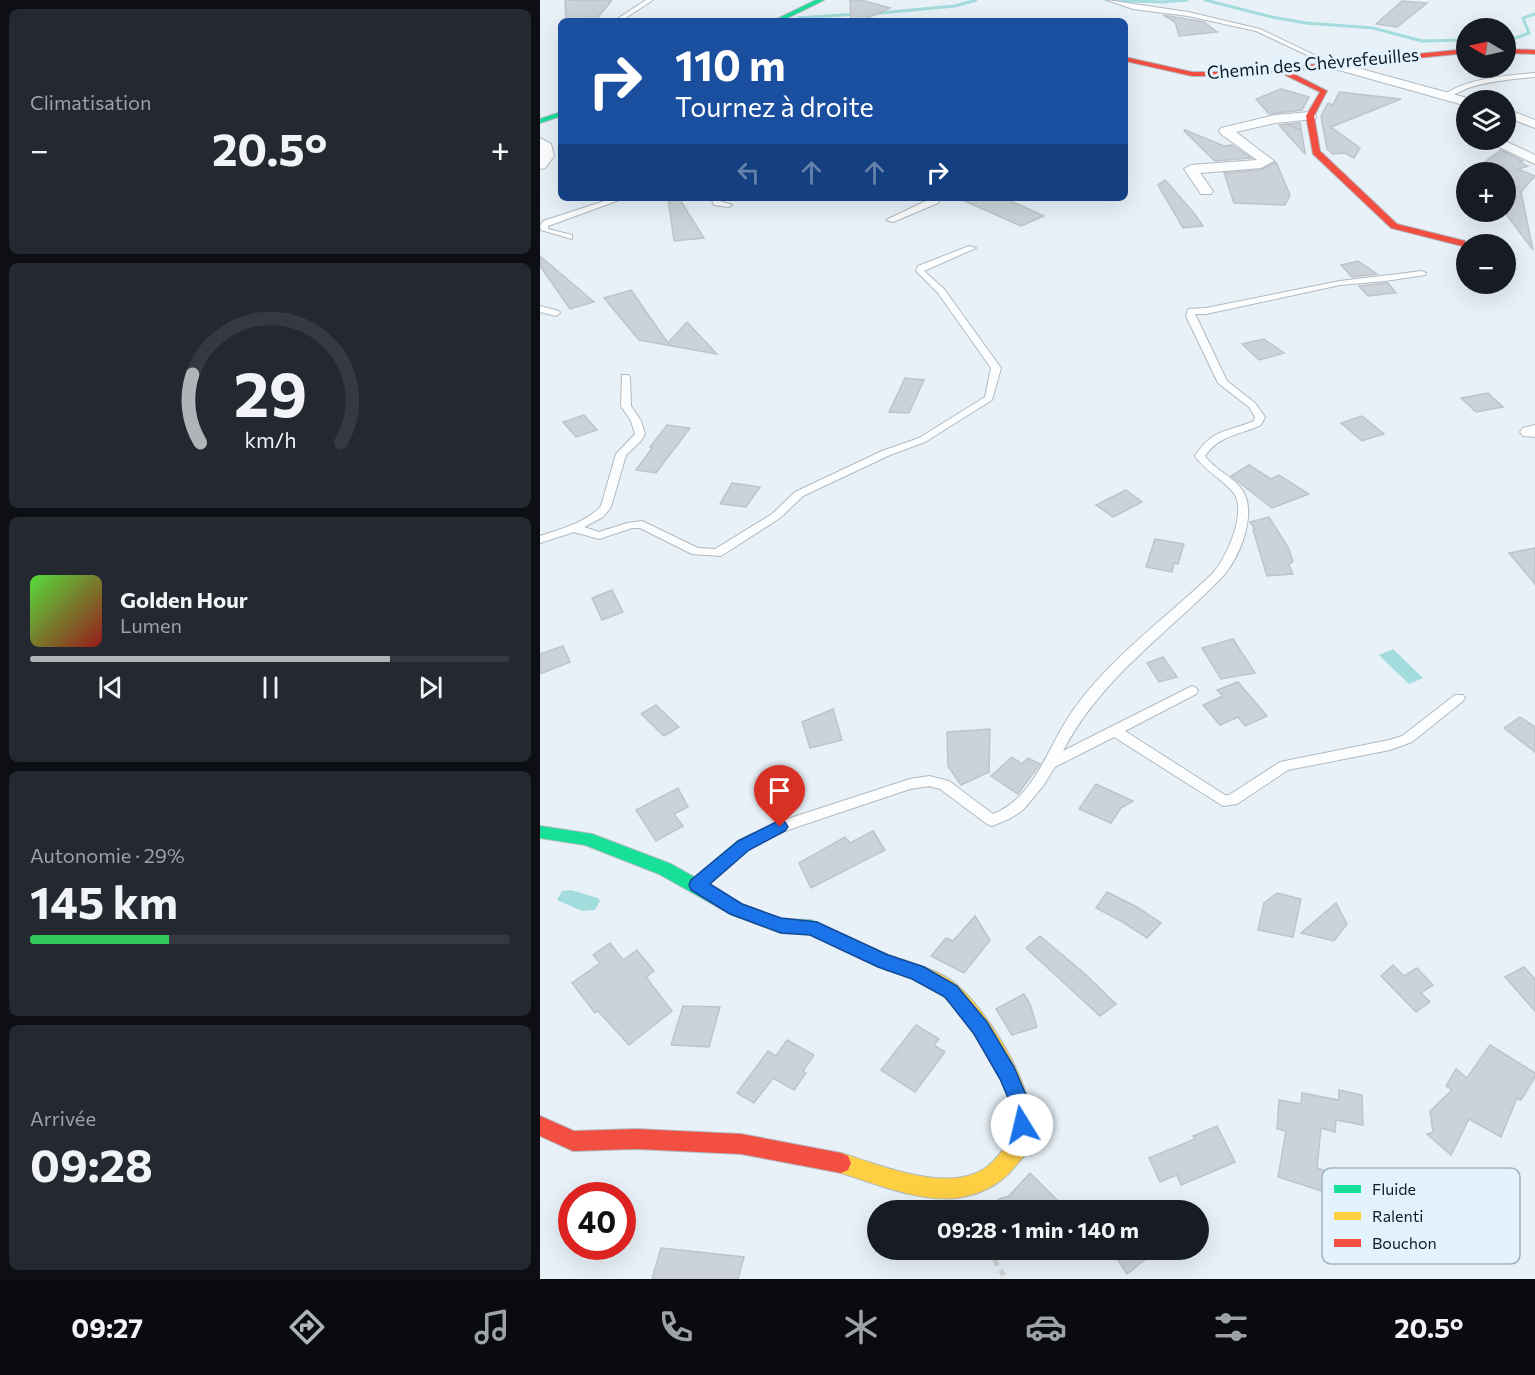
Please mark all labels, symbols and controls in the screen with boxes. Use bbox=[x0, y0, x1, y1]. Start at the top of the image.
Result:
north arrow bbox=[1456, 18, 1516, 78]
map controls bbox=[1456, 18, 1516, 294]
text: 110 m bbox=[675, 38, 786, 90]
icon: right bbox=[576, 42, 654, 120]
street label: Chemin des Chèvrefeuilles bbox=[1206, 43, 1420, 83]
text: Climatisation bbox=[30, 90, 151, 114]
text: Tournez à droite bbox=[675, 90, 874, 123]
button: layers bbox=[1456, 90, 1516, 150]
text: 20.5° bbox=[212, 120, 327, 175]
text: − bbox=[30, 128, 49, 169]
text: + bbox=[491, 128, 510, 169]
icon: left bbox=[732, 156, 765, 189]
icon: ahead bbox=[795, 156, 828, 189]
icon: ahead bbox=[858, 156, 891, 189]
icon: right bbox=[921, 156, 954, 189]
button: + bbox=[1456, 162, 1516, 222]
button: − bbox=[1456, 234, 1516, 294]
text: 29 bbox=[233, 354, 307, 430]
text: km/h bbox=[244, 426, 296, 452]
text: Golden Hour bbox=[120, 586, 248, 613]
text: Lumen bbox=[120, 613, 182, 637]
icon: previous bbox=[94, 671, 127, 704]
icon: pause bbox=[254, 671, 287, 704]
icon: next bbox=[414, 671, 447, 704]
pin bbox=[754, 765, 805, 827]
icon: arrive bbox=[763, 774, 796, 807]
text: Autonomie · 29% bbox=[30, 843, 185, 867]
text: 145 km bbox=[30, 873, 178, 928]
position arrow bbox=[990, 1093, 1054, 1157]
text: Arrivée bbox=[30, 1106, 96, 1130]
text: 09:28 bbox=[30, 1136, 153, 1191]
legend bbox=[1322, 1168, 1520, 1264]
text: Fluide bbox=[1372, 1179, 1416, 1198]
speed limit sign: 40 bbox=[558, 1182, 636, 1260]
text: Ralenti bbox=[1372, 1206, 1423, 1225]
text: 09:28 · 1 min · 140 m bbox=[937, 1216, 1139, 1243]
text: Bouchon bbox=[1372, 1233, 1437, 1252]
icon: directions bbox=[286, 1306, 328, 1348]
icon: music bbox=[471, 1306, 513, 1348]
icon: phone bbox=[655, 1306, 697, 1348]
icon: climate bbox=[840, 1306, 882, 1348]
icon: car bbox=[1025, 1306, 1067, 1348]
icon: filters bbox=[1210, 1306, 1252, 1348]
text: 09:27 bbox=[71, 1311, 143, 1344]
text: 20.5° bbox=[1394, 1311, 1464, 1344]

